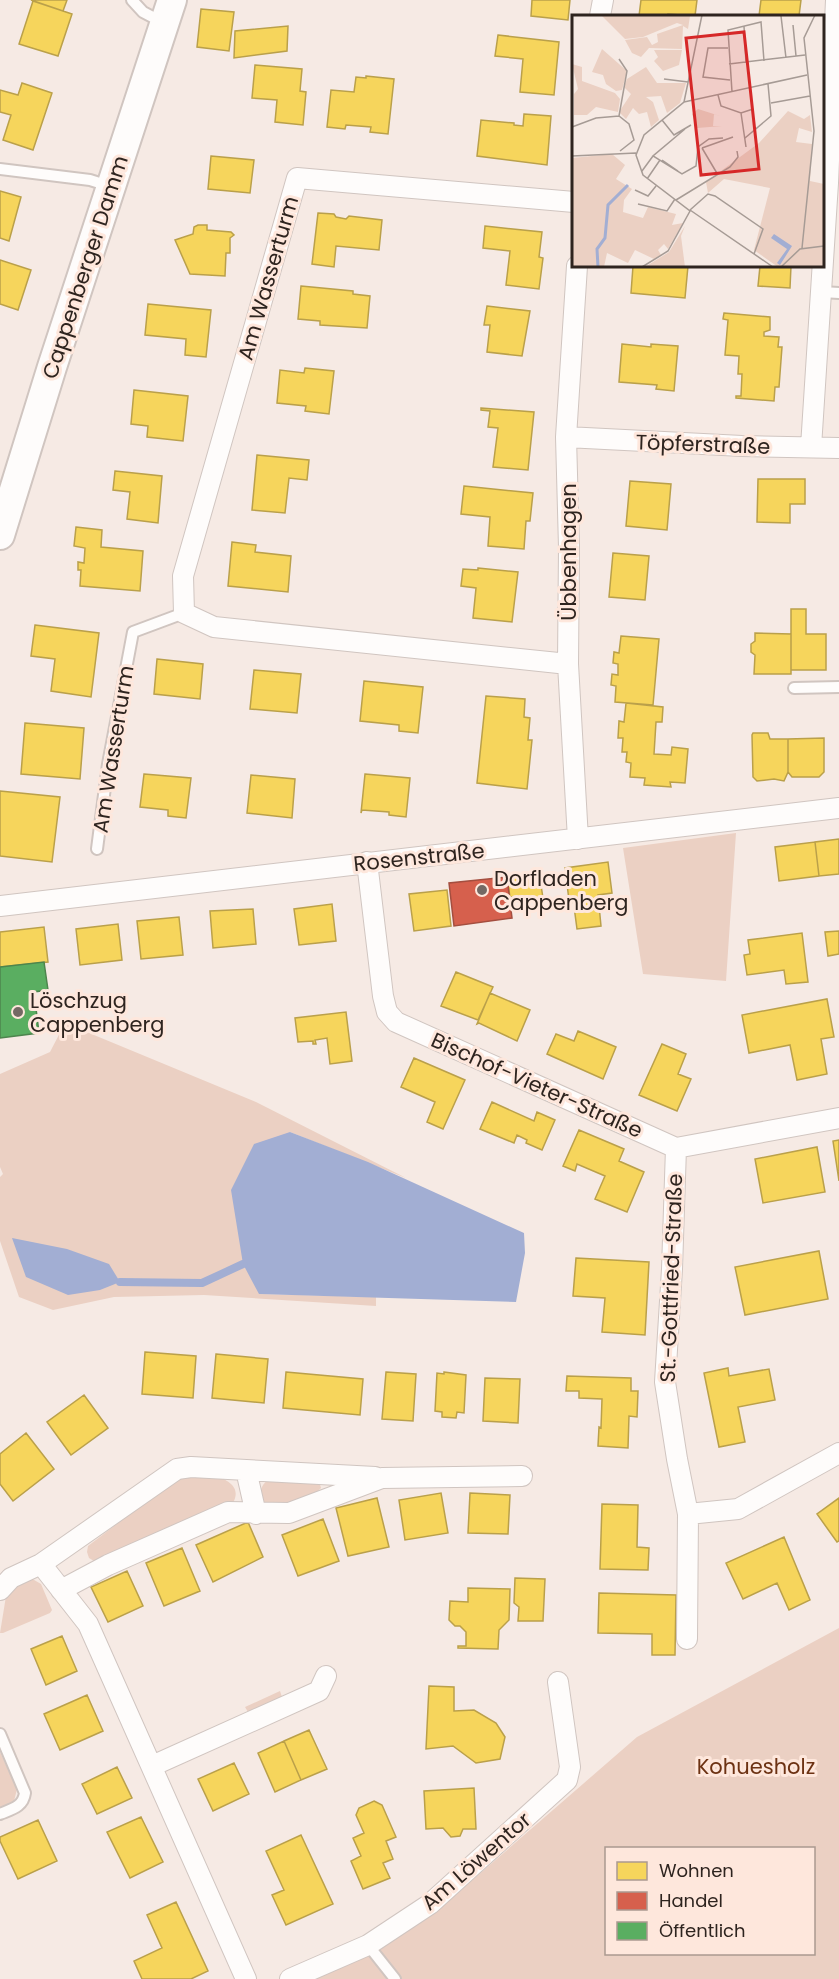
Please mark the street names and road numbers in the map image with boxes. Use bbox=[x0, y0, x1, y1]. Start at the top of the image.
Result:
street label: Cappenberger Damm bbox=[35, 152, 135, 382]
street label: Am Wasserturm bbox=[231, 193, 305, 363]
street label: Töpferstraße bbox=[635, 427, 771, 461]
street label: Übbenhagen bbox=[554, 483, 583, 621]
street label: Am Wasserturm bbox=[85, 663, 141, 835]
street label: Rosenstraße bbox=[352, 836, 486, 878]
street label: Bischof-Vieter-Straße bbox=[427, 1025, 647, 1145]
street label: St.-Gottfried-Straße bbox=[653, 1173, 689, 1383]
street label: Am Löwentor bbox=[415, 1805, 537, 1917]

